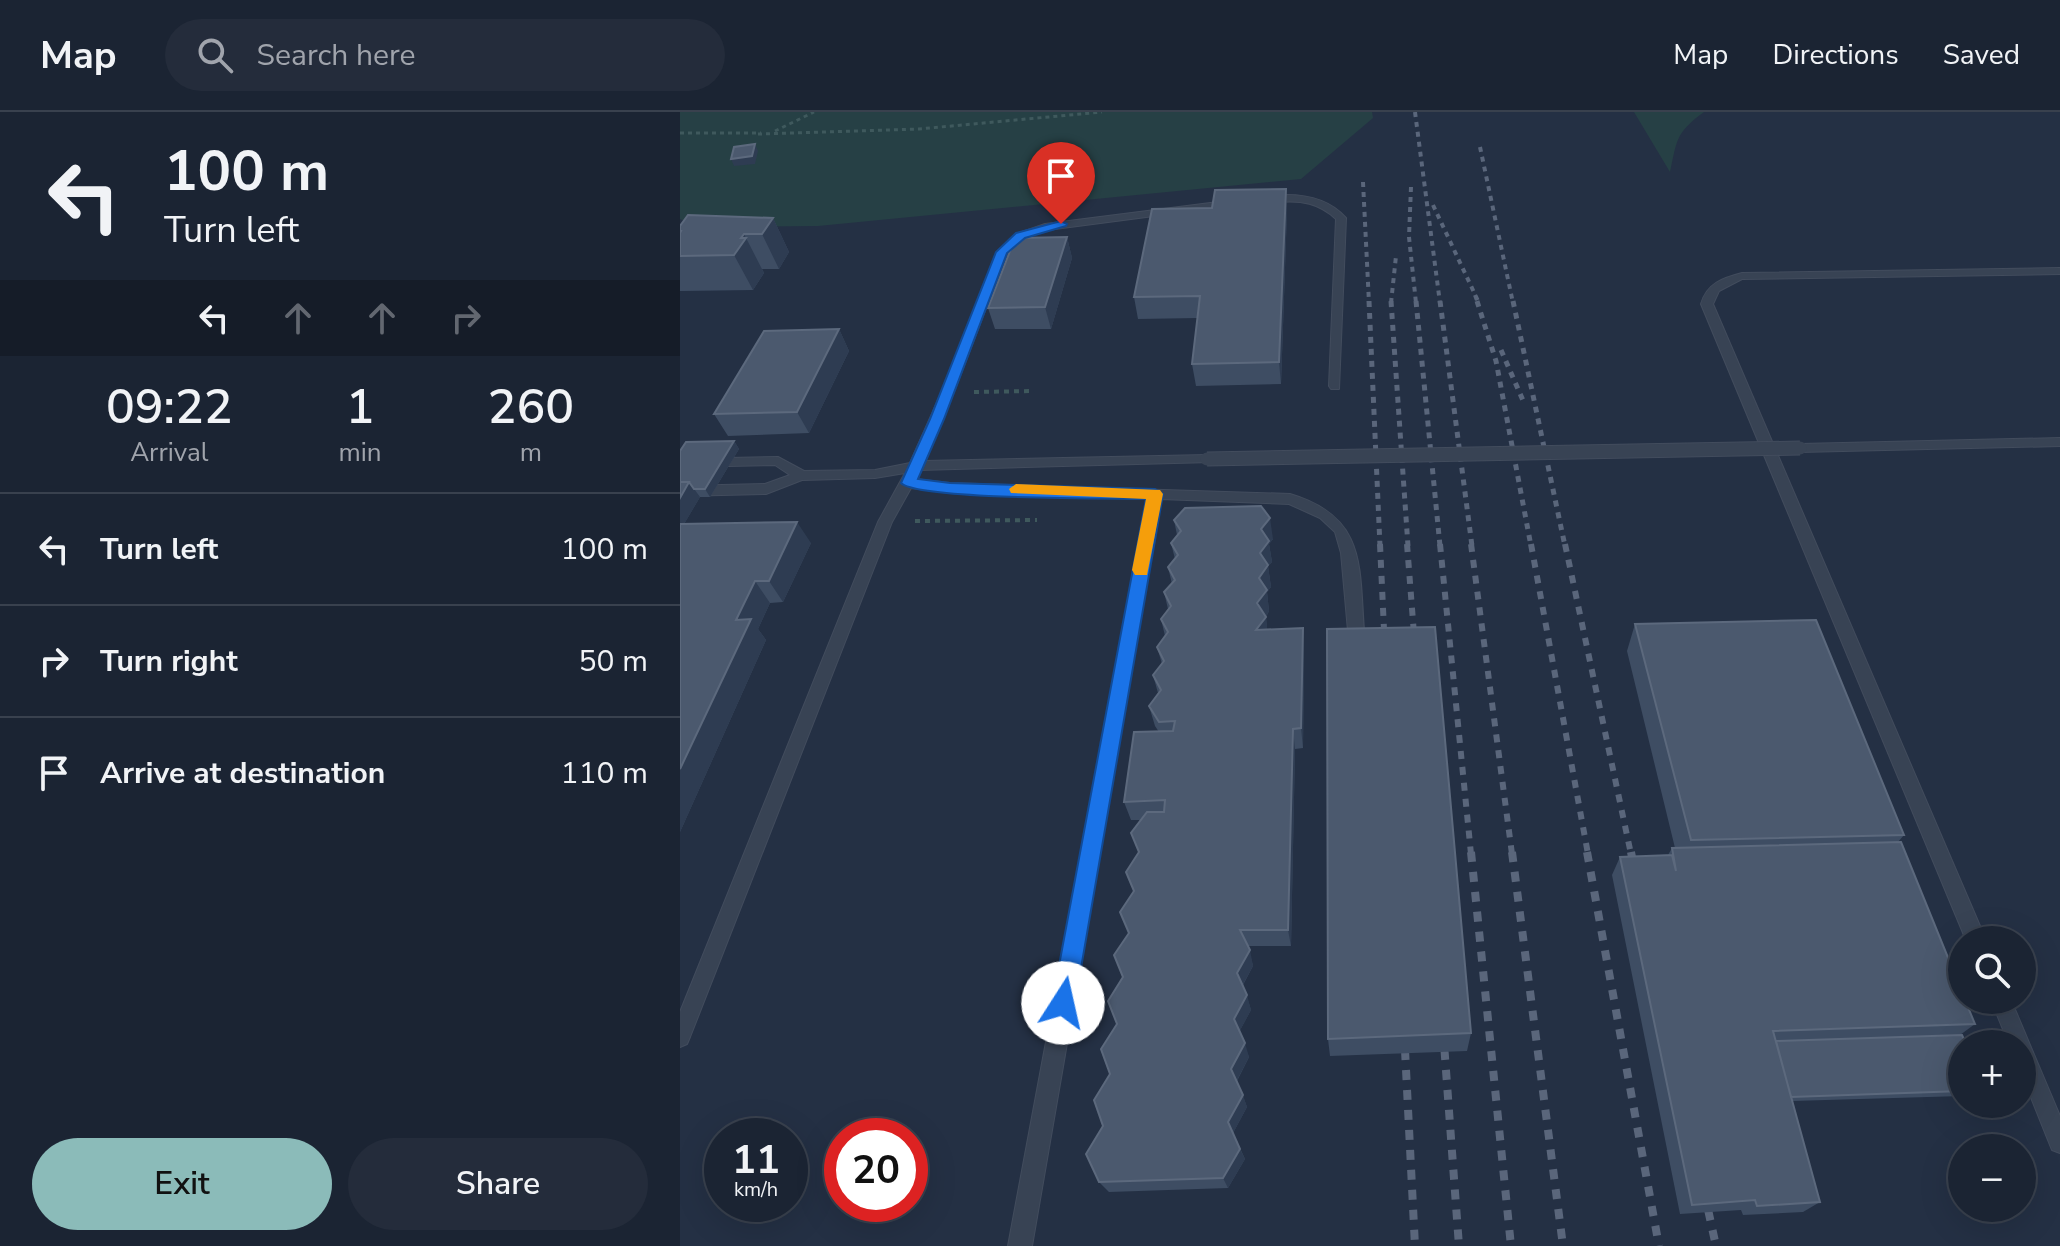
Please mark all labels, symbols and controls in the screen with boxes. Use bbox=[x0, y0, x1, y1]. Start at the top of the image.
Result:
search box bbox=[165, 19, 725, 91]
text: Map bbox=[40, 30, 117, 81]
icon: search bbox=[193, 33, 237, 77]
text: Search here bbox=[257, 35, 416, 76]
text: Map bbox=[1673, 36, 1728, 74]
text: Directions bbox=[1772, 36, 1899, 74]
text: Saved bbox=[1943, 36, 2020, 74]
text: 100 m bbox=[164, 133, 329, 210]
pin bbox=[1027, 142, 1095, 224]
icon: left bbox=[32, 144, 136, 248]
icon: arrive bbox=[1039, 154, 1083, 198]
text: Turn left bbox=[164, 206, 299, 255]
icon: left bbox=[192, 296, 236, 340]
icon: ahead bbox=[276, 296, 320, 340]
icon: ahead bbox=[360, 296, 404, 340]
icon: right bbox=[444, 296, 488, 340]
text: 09:22 bbox=[106, 374, 233, 440]
text: 1 bbox=[346, 374, 374, 440]
text: 260 bbox=[488, 374, 574, 440]
text: Arrival bbox=[130, 435, 208, 470]
text: min bbox=[339, 435, 382, 470]
text: m bbox=[520, 435, 542, 470]
icon: left bbox=[32, 527, 76, 571]
text: Turn left bbox=[100, 529, 218, 570]
text: 100 m bbox=[561, 529, 648, 570]
icon: right bbox=[32, 639, 76, 683]
text: Turn right bbox=[100, 641, 238, 682]
text: 50 m bbox=[579, 641, 648, 682]
icon: arrive bbox=[32, 751, 76, 795]
text: Arrive at destination bbox=[100, 753, 385, 794]
text: 110 m bbox=[561, 753, 648, 794]
map controls bbox=[1948, 926, 2036, 1222]
button: search bbox=[1948, 926, 2036, 1014]
position arrow bbox=[1021, 961, 1105, 1045]
button: + bbox=[1948, 1030, 2036, 1118]
speed limit sign: 20 bbox=[824, 1118, 928, 1222]
text: 11 bbox=[732, 1133, 780, 1187]
button: − bbox=[1948, 1134, 2036, 1222]
button: Exit bbox=[32, 1138, 332, 1230]
button: Share bbox=[348, 1138, 648, 1230]
text: km/h bbox=[734, 1176, 778, 1203]

